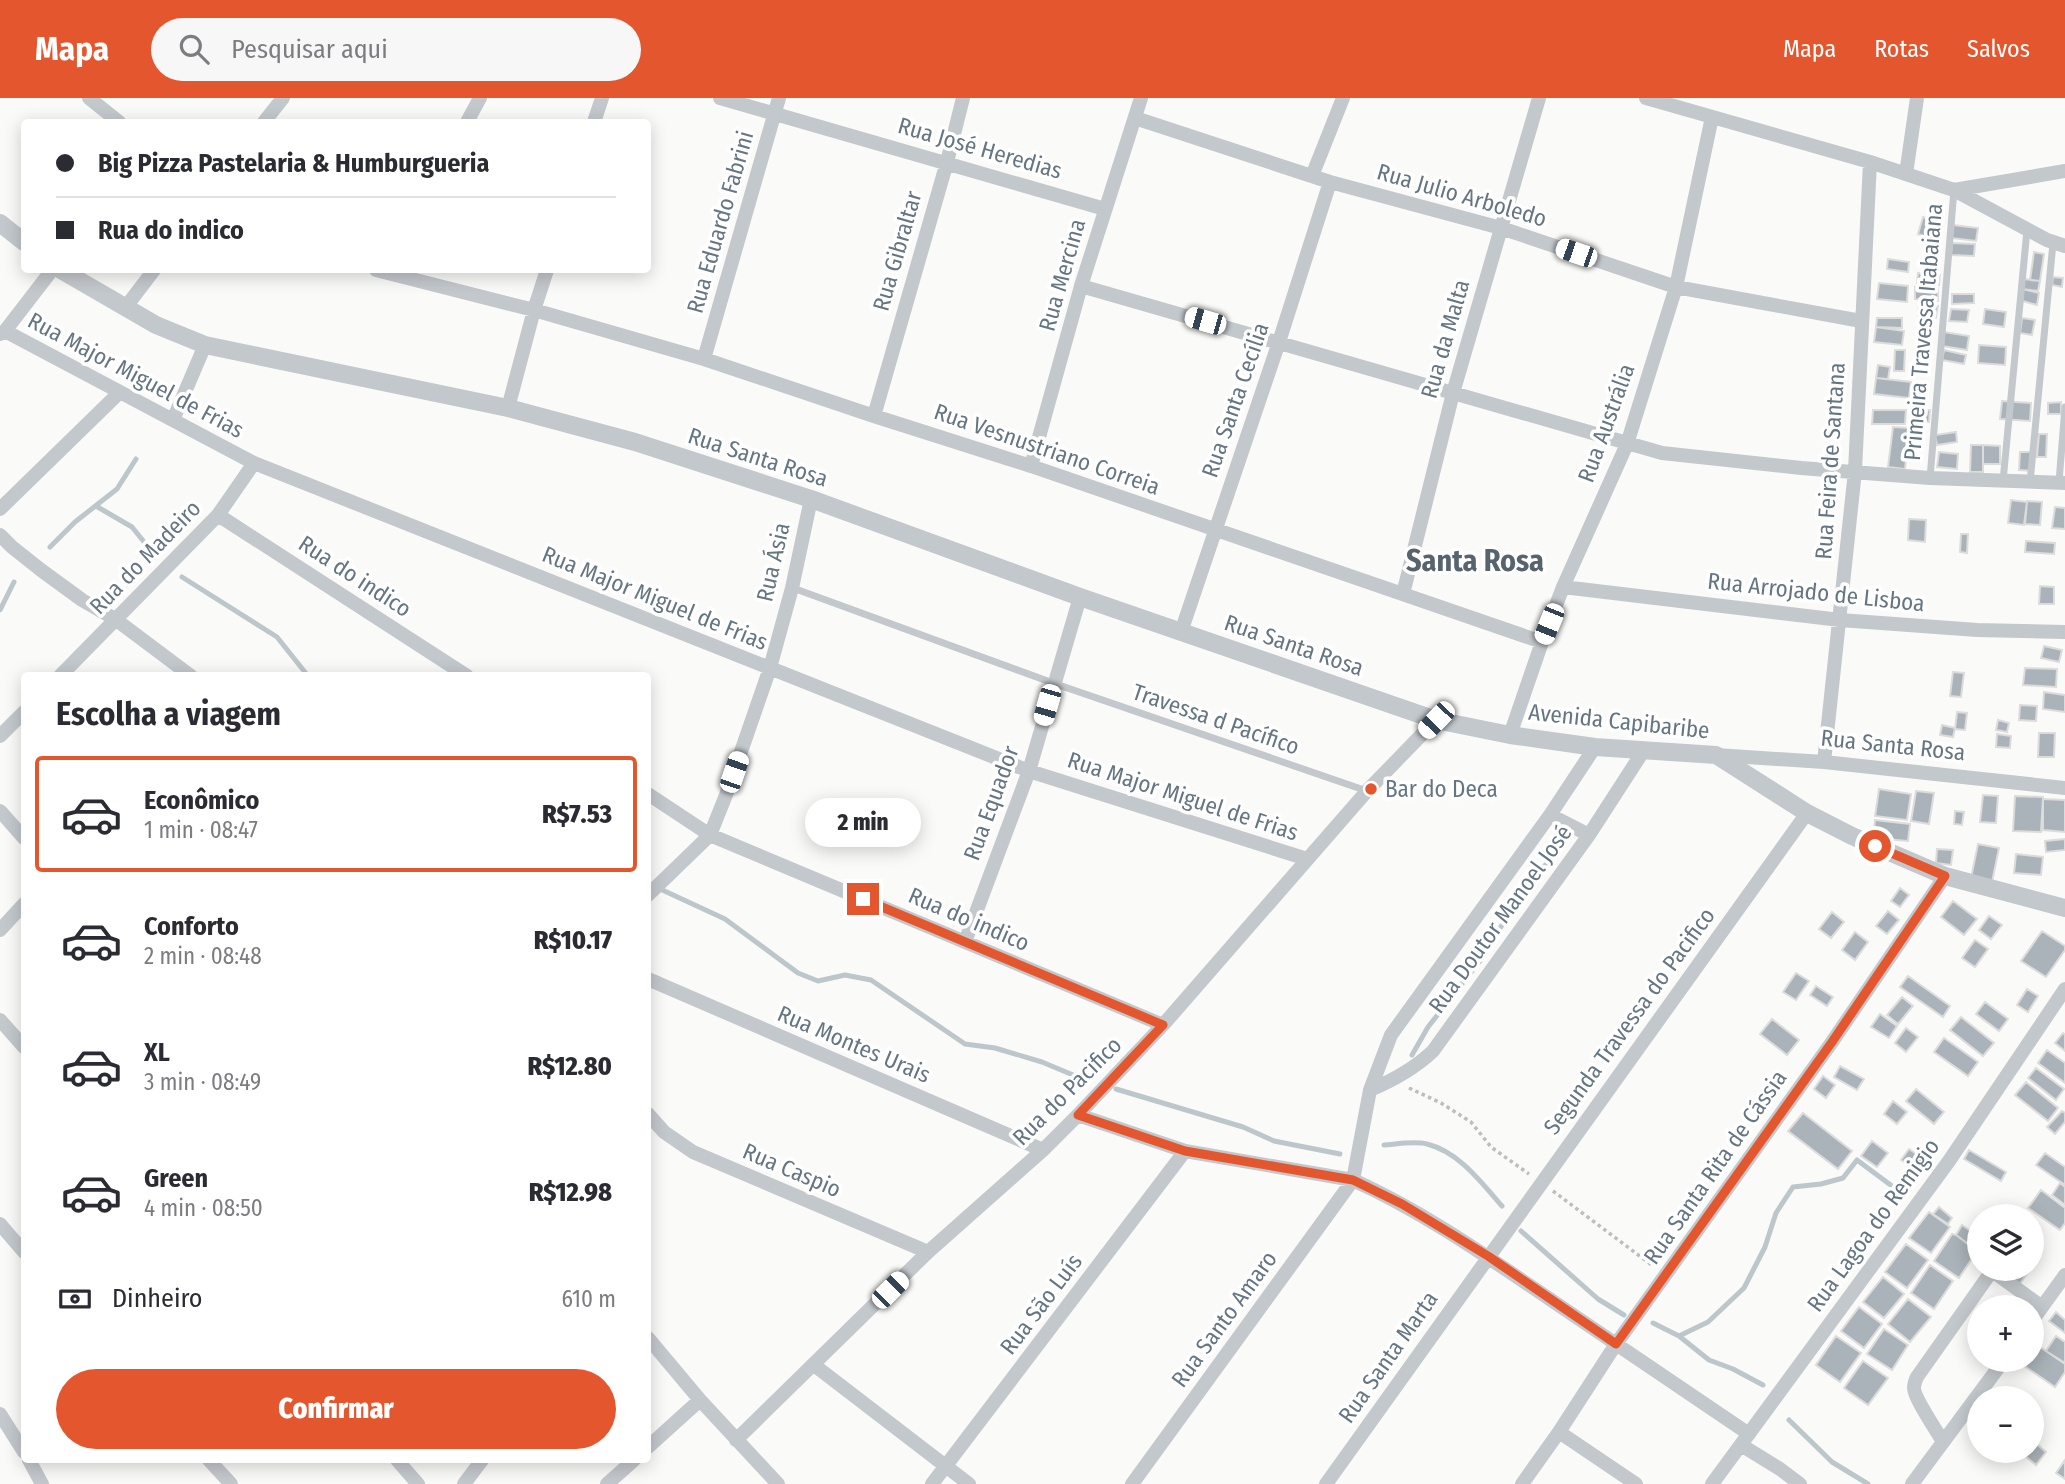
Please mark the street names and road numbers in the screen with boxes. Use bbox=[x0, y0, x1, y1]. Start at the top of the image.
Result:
street label: Rua José Heredias bbox=[895, 111, 1065, 185]
street label: Rua Eduardo Fabrini bbox=[681, 128, 759, 316]
street label: Rua Julio Arboledo bbox=[1374, 157, 1550, 233]
street label: Rua Gibraltar bbox=[867, 188, 927, 314]
street label: Primeira Travessa Itabaiana bbox=[1898, 202, 1948, 462]
street label: Rua Mercina bbox=[1033, 216, 1091, 334]
street label: Rua da Malta bbox=[1415, 276, 1475, 402]
street label: Rua Major Miguel de Frias bbox=[23, 306, 249, 444]
street label: Rua Santa Cecília bbox=[1195, 319, 1275, 481]
street label: Rua Austrália bbox=[1572, 360, 1640, 486]
street label: Rua Feira de Santana bbox=[1809, 361, 1851, 561]
street label: Rua Vesnustriano Correia bbox=[930, 397, 1164, 501]
street label: Rua Santa Rosa bbox=[685, 421, 831, 493]
street label: Rua do Madeiro bbox=[84, 494, 206, 620]
street label: Rua Ásia bbox=[749, 520, 796, 604]
street label: Rua do indico bbox=[293, 529, 417, 623]
street label: Rua Major Miguel de Frias bbox=[538, 540, 772, 656]
street label: Rua Arrojado de Lisboa bbox=[1706, 567, 1926, 617]
street label: Rua Santa Rosa bbox=[1221, 608, 1367, 682]
street label: Travessa d Pacífico bbox=[1129, 677, 1303, 761]
street label: Avenida Capibaribe bbox=[1527, 698, 1711, 744]
street label: Rua Santa Rosa bbox=[1819, 723, 1967, 767]
street label: Rua Equador bbox=[957, 742, 1025, 864]
street label: Rua Major Miguel de Frias bbox=[1064, 745, 1302, 847]
street label: Rua Doutor Manoel José bbox=[1422, 819, 1578, 1019]
street label: Rua do indico bbox=[904, 881, 1034, 957]
street label: Segunda Travessa do Pacifico bbox=[1537, 902, 1721, 1140]
street label: Rua Montes Urais bbox=[773, 999, 935, 1089]
street label: Rua do Pacifico bbox=[1007, 1031, 1127, 1151]
street label: Rua Santa Rita de Cássia bbox=[1637, 1065, 1793, 1269]
street label: Rua Lagoa do Remigio bbox=[1801, 1133, 1945, 1317]
street label: Rua Caspio bbox=[739, 1137, 845, 1203]
street label: Rua Santo Amaro bbox=[1165, 1246, 1283, 1392]
street label: Rua São Luís bbox=[994, 1248, 1088, 1360]
street label: Rua Santa Marta bbox=[1332, 1286, 1444, 1428]

